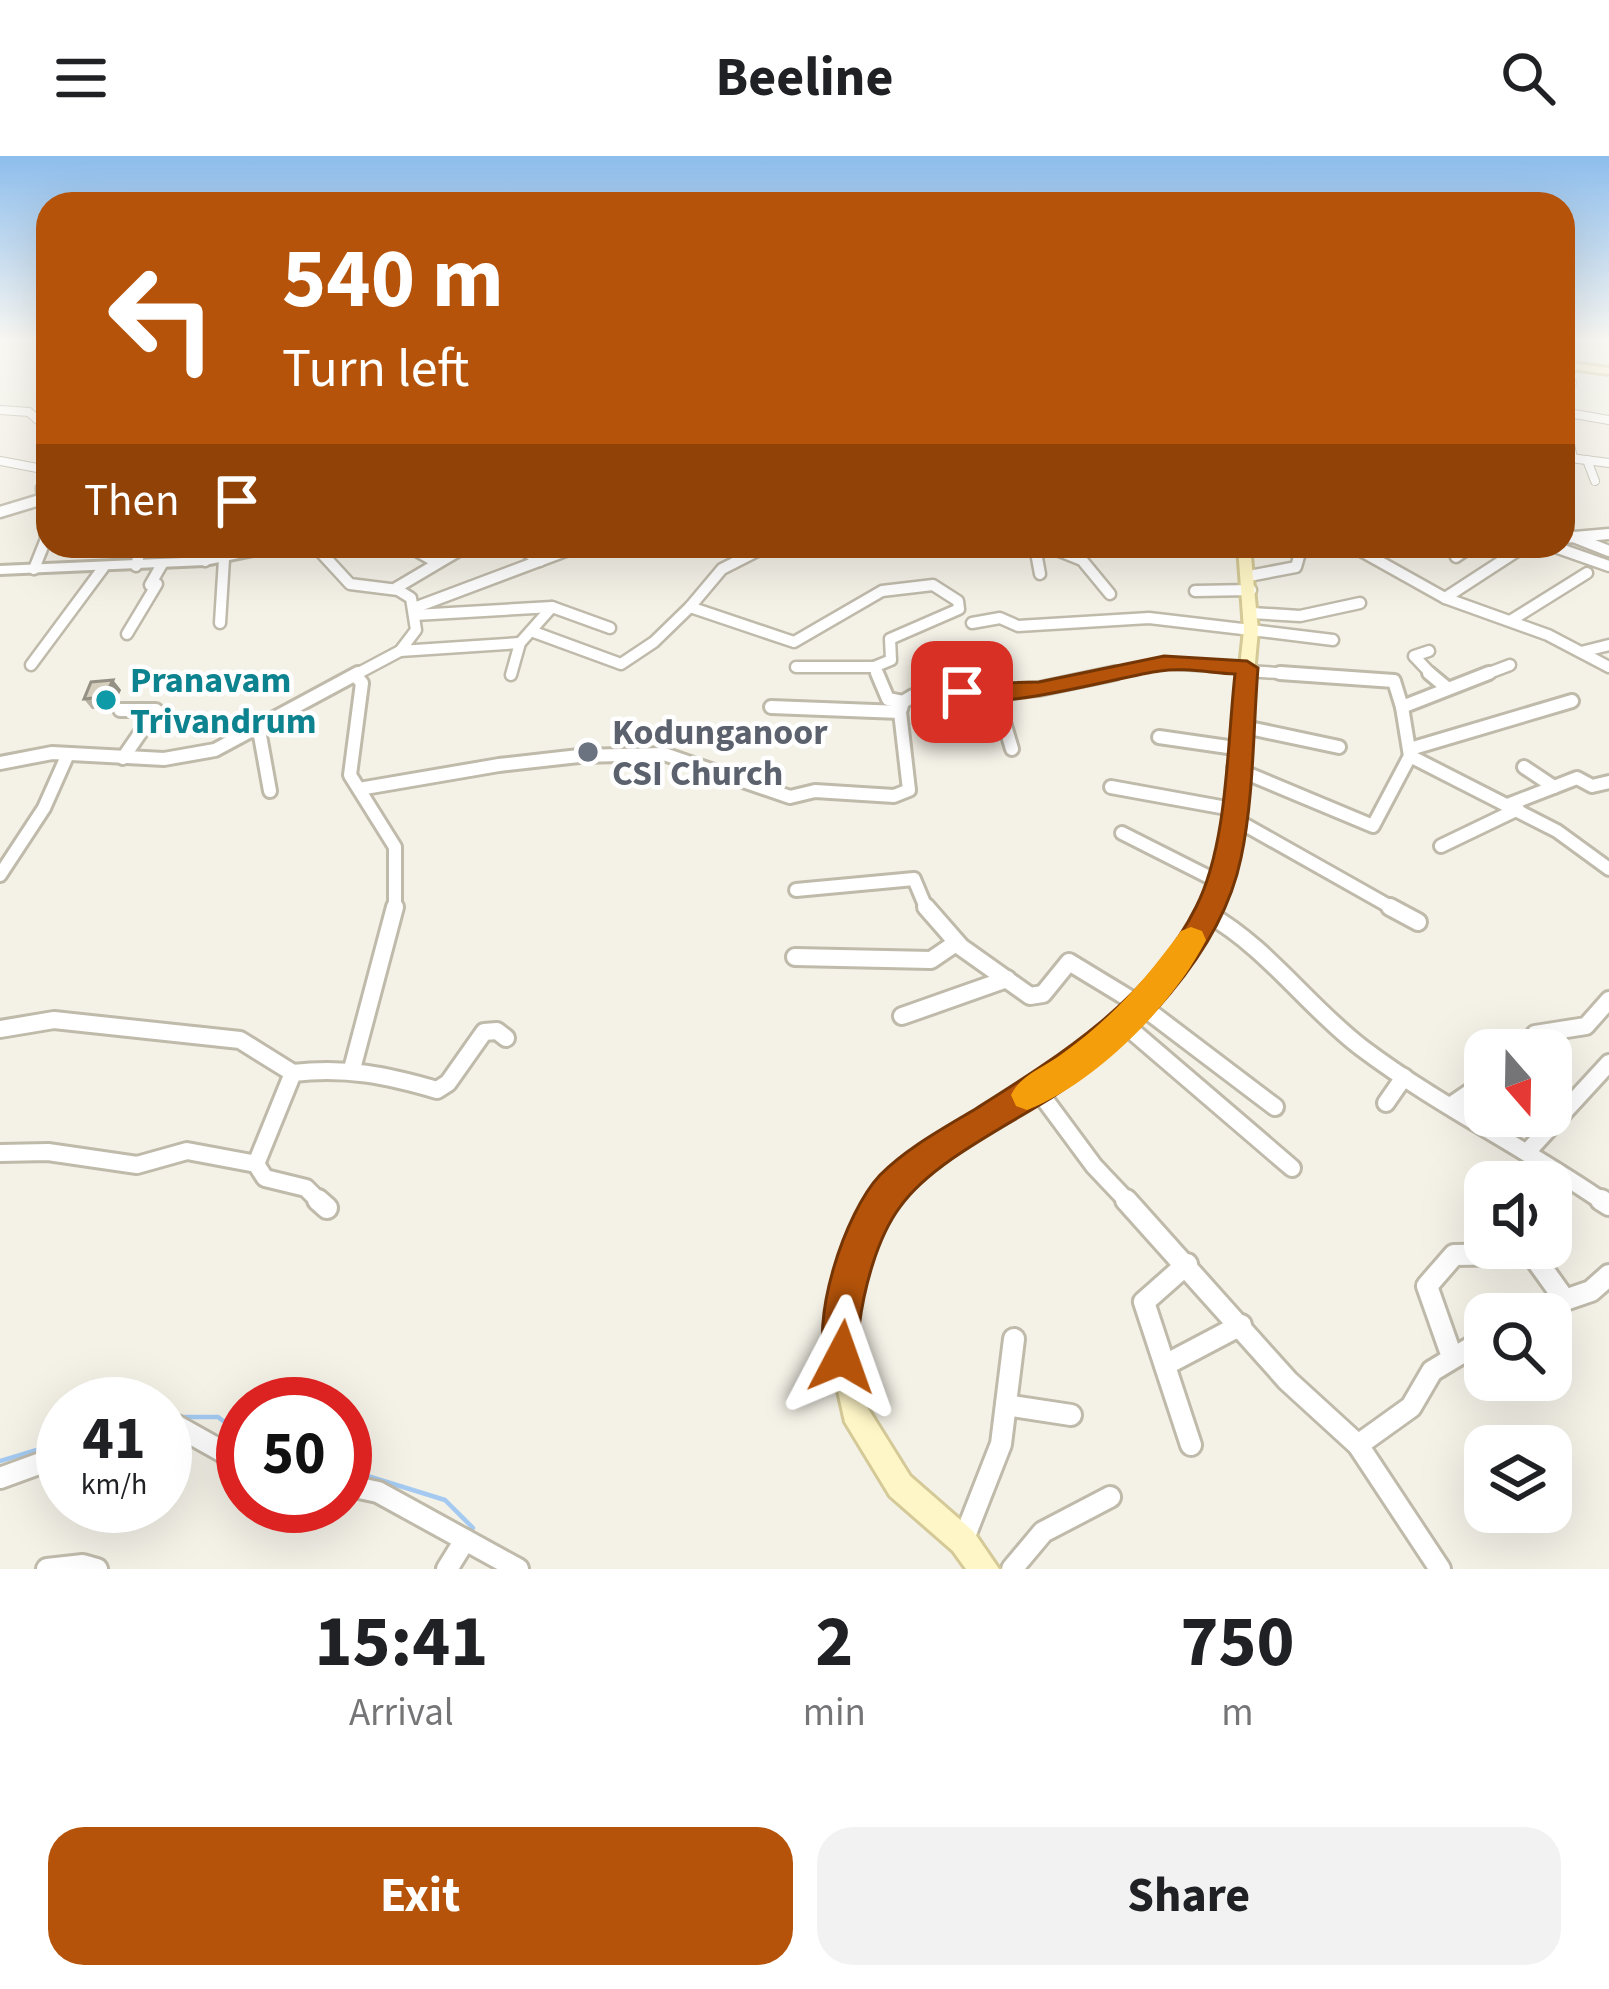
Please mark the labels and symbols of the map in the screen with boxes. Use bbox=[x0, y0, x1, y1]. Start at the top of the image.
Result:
pin bbox=[911, 641, 1013, 743]
place label: Pranavam Trivandrum bbox=[130, 655, 317, 747]
marker: Pranavam Trivandrum bbox=[93, 687, 119, 713]
place label: Kodunganoor CSI Church bbox=[612, 707, 828, 799]
marker: Kodunganoor CSI Church bbox=[575, 739, 601, 765]
north arrow bbox=[1464, 1029, 1572, 1137]
position arrow bbox=[779, 1294, 905, 1420]
speed limit sign: 50 bbox=[216, 1377, 372, 1533]

